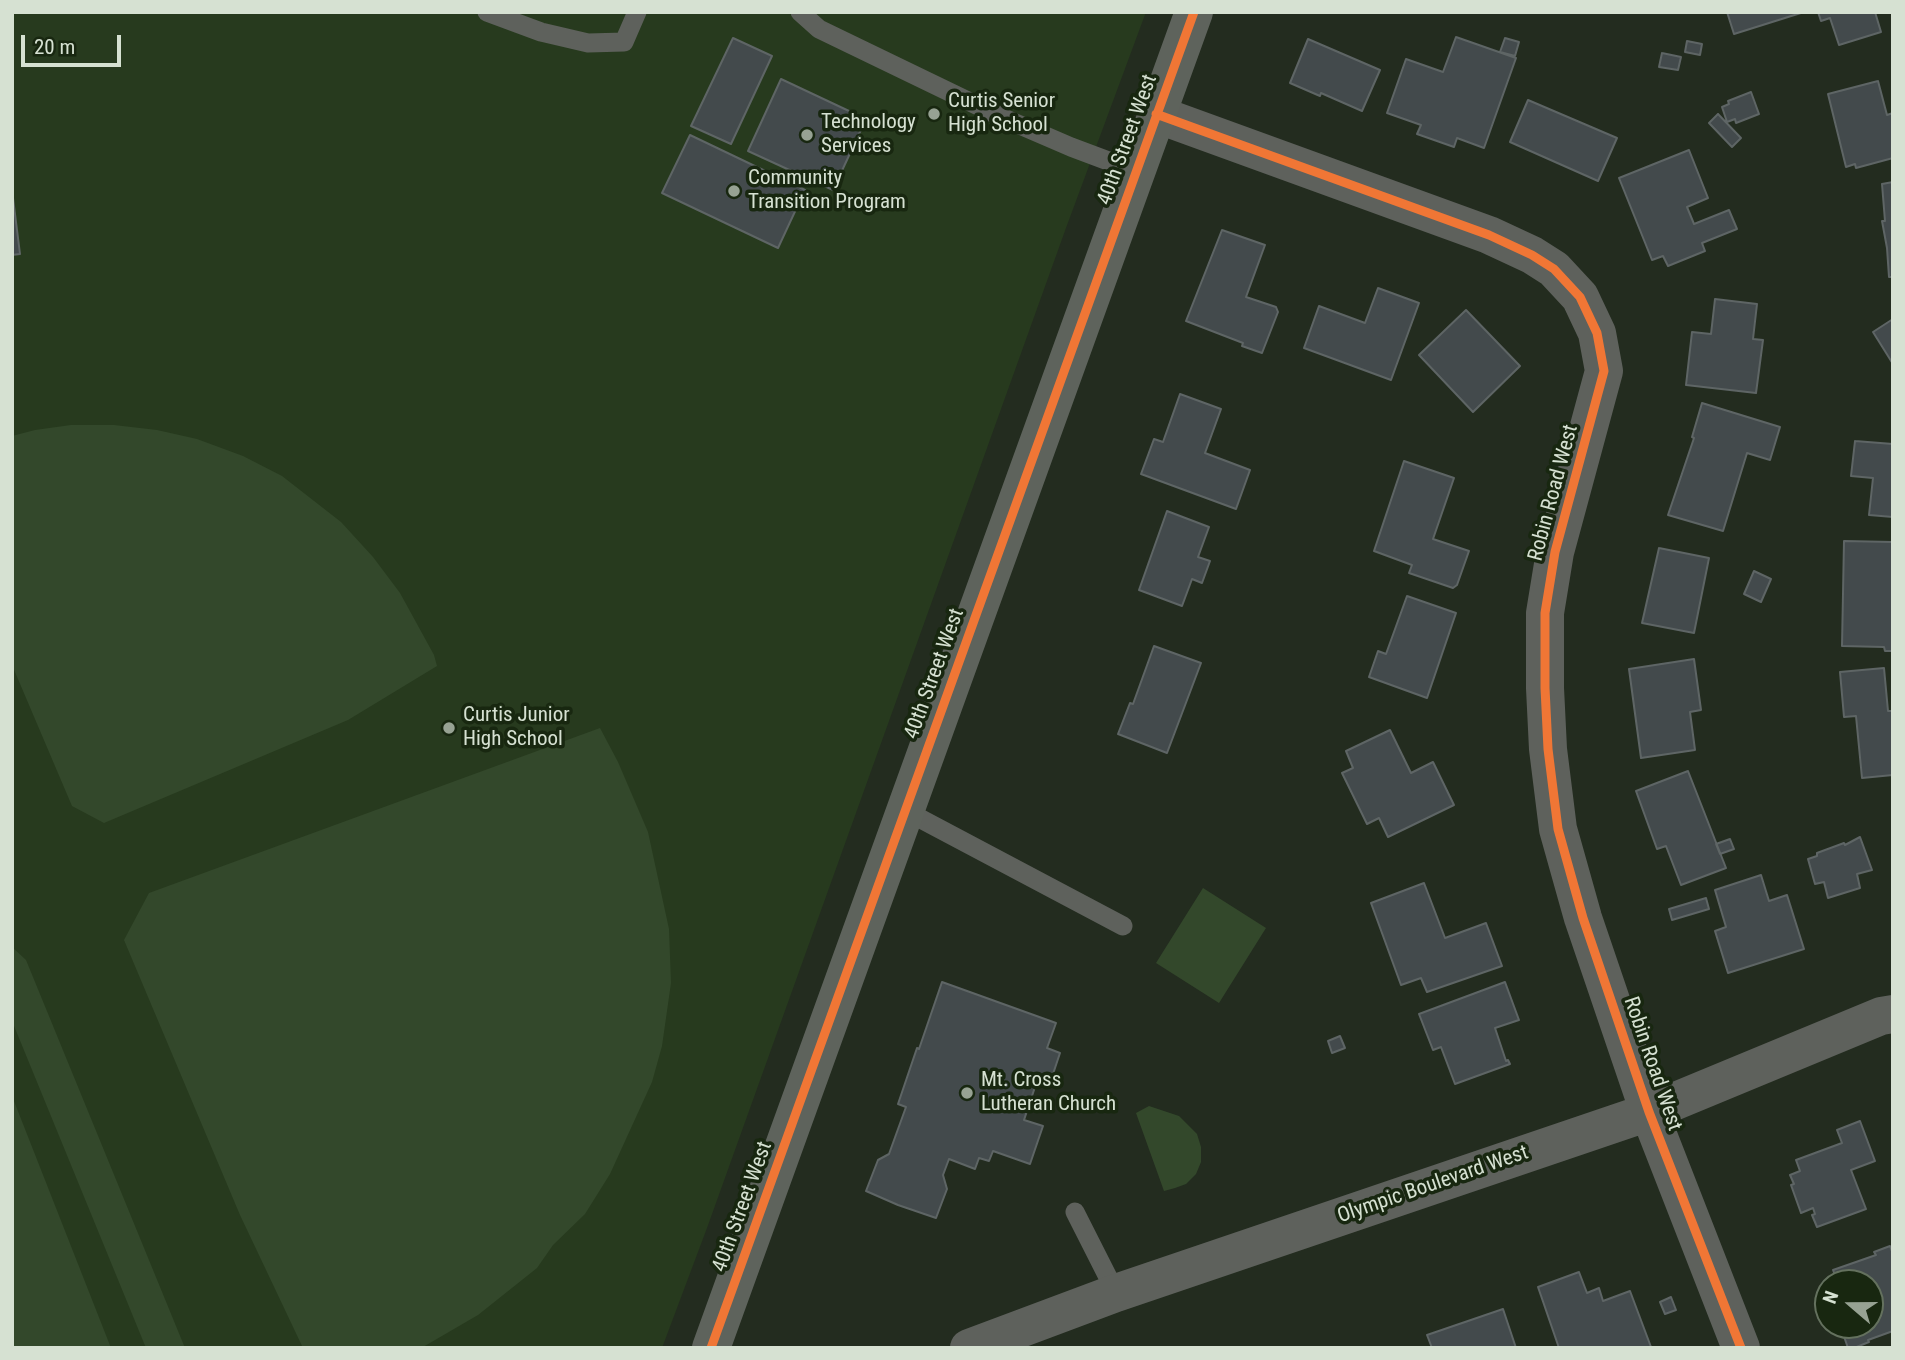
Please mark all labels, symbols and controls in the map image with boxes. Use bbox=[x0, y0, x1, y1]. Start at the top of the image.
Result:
scale bar bbox=[24, 21, 124, 65]
text: 20 m bbox=[34, 35, 75, 59]
street label: 40th Street West bbox=[1093, 71, 1163, 209]
place label: Curtis Senior High School bbox=[948, 89, 1055, 139]
marker: Curtis Senior High School bbox=[926, 106, 942, 122]
place label: Technology Services bbox=[821, 110, 916, 160]
marker: Technology Services bbox=[799, 127, 815, 143]
place label: Community Transition Program bbox=[748, 166, 906, 216]
marker: Community Transition Program bbox=[726, 183, 742, 199]
street label: Robin Road West bbox=[1524, 422, 1584, 564]
street label: 40th Street West bbox=[900, 605, 970, 743]
place label: Curtis Junior High School bbox=[463, 703, 570, 753]
marker: Curtis Junior High School bbox=[441, 720, 457, 736]
street label: Robin Road West bbox=[1617, 994, 1687, 1134]
place label: Mt. Cross Lutheran Church bbox=[981, 1068, 1116, 1118]
marker: Mt. Cross Lutheran Church bbox=[959, 1085, 975, 1101]
street label: 40th Street West bbox=[708, 1138, 778, 1276]
street label: Olympic Boulevard West bbox=[1334, 1141, 1532, 1229]
north arrow bbox=[1814, 1269, 1884, 1339]
text: N bbox=[1818, 1288, 1843, 1307]

